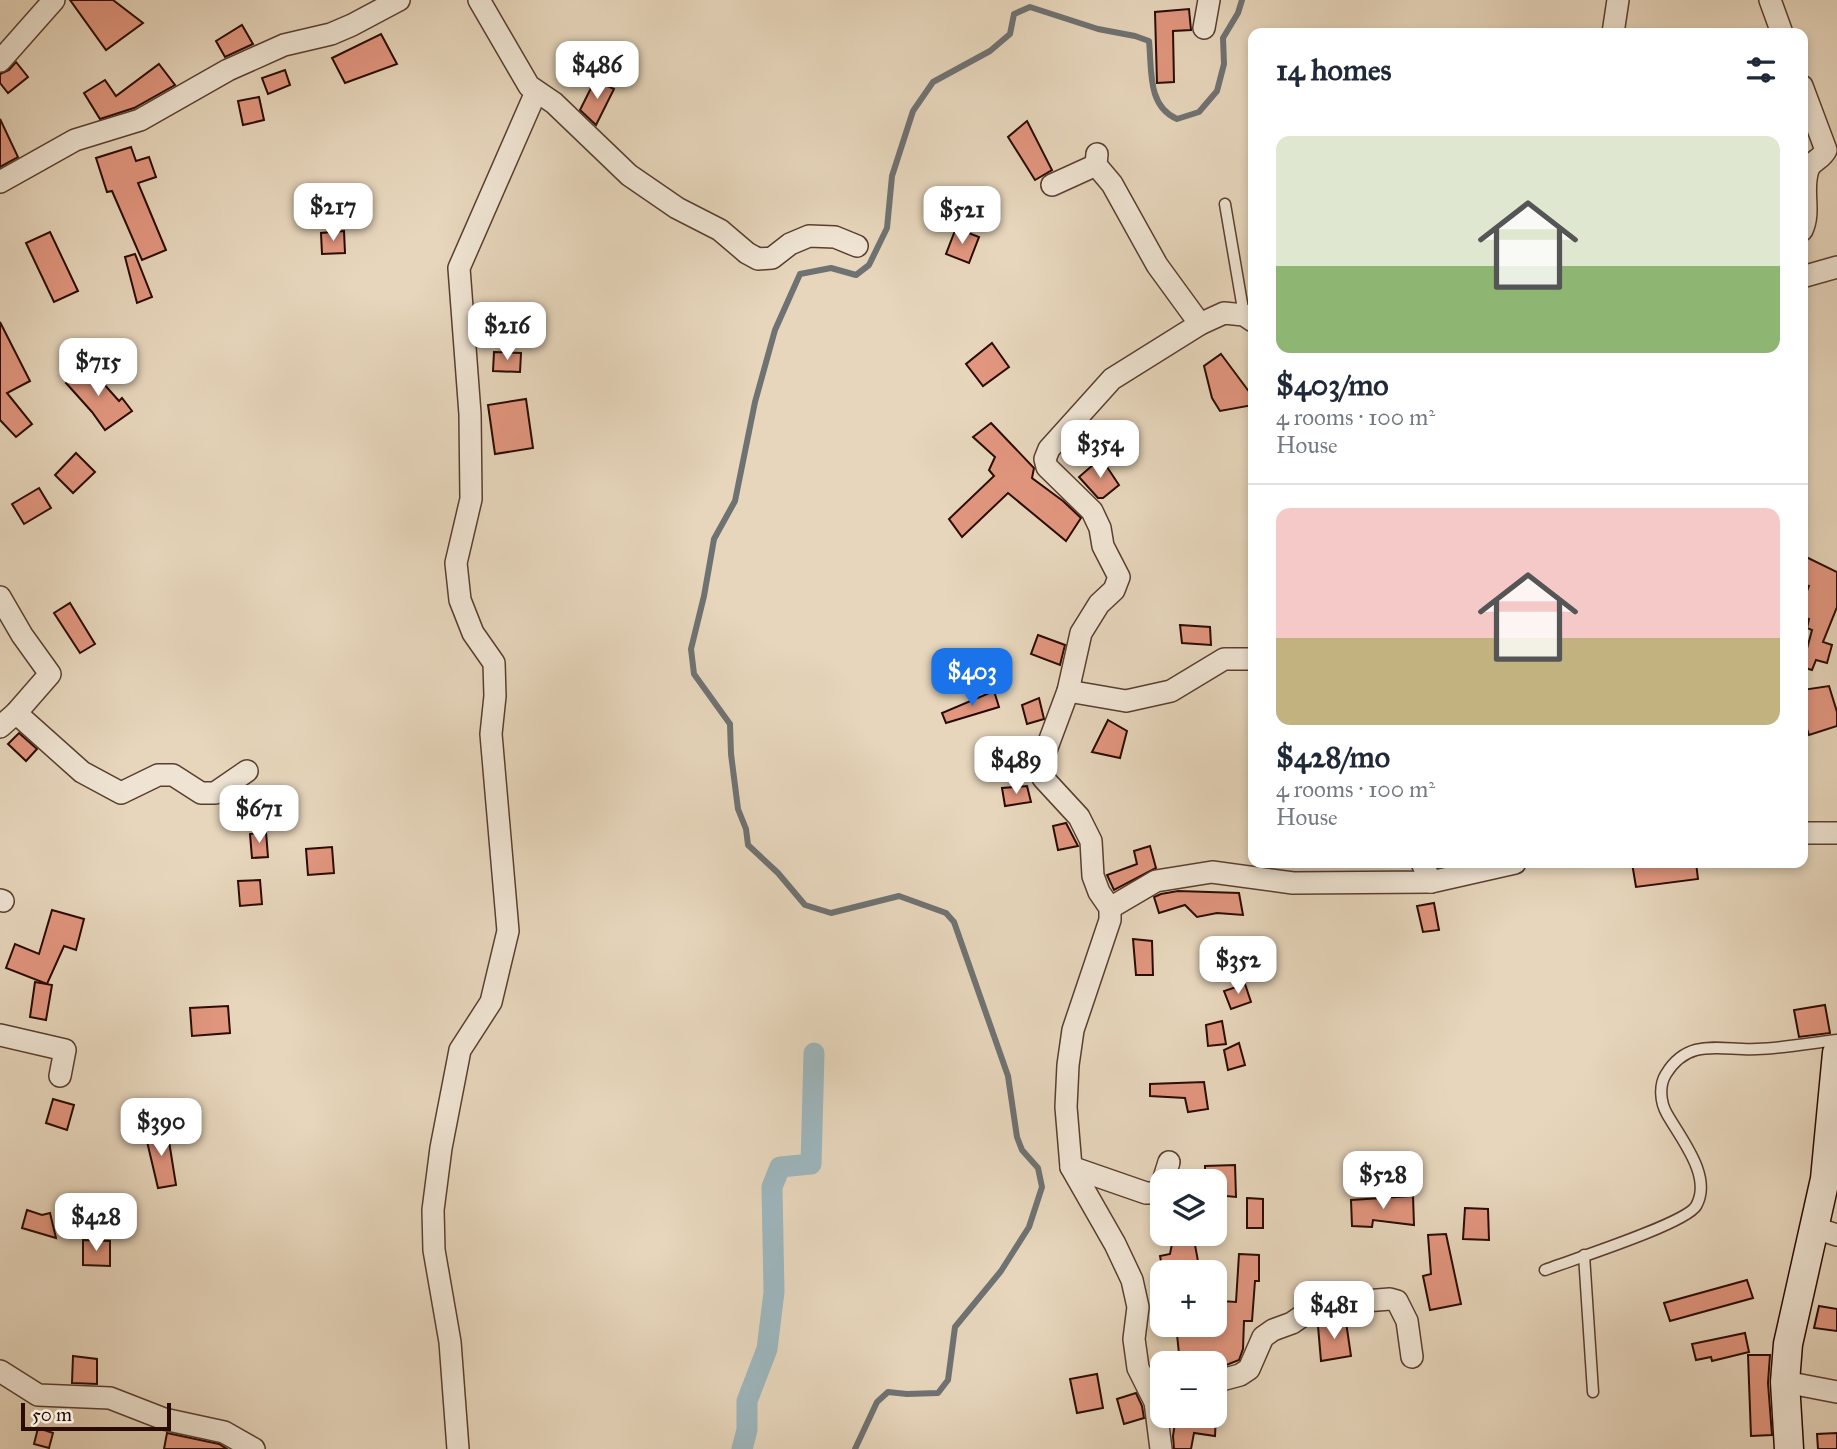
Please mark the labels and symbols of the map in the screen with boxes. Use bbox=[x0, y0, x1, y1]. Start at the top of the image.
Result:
pin: $486 bbox=[556, 42, 638, 101]
pin: $217 bbox=[292, 184, 374, 243]
pin: $521 bbox=[921, 187, 1003, 246]
pin: $216 bbox=[466, 302, 548, 362]
pin: $715 bbox=[57, 338, 139, 398]
pin: $354 bbox=[1059, 420, 1141, 480]
pin: $403 bbox=[931, 648, 1013, 708]
pin: $489 bbox=[975, 736, 1057, 796]
pin: $671 bbox=[218, 786, 300, 845]
pin: $352 bbox=[1197, 936, 1279, 996]
pin: $390 bbox=[120, 1098, 202, 1158]
pin: $528 bbox=[1342, 1152, 1424, 1211]
pin: $428 bbox=[55, 1194, 137, 1253]
pin: $481 bbox=[1293, 1282, 1375, 1341]
scale bar bbox=[21, 1400, 172, 1432]

